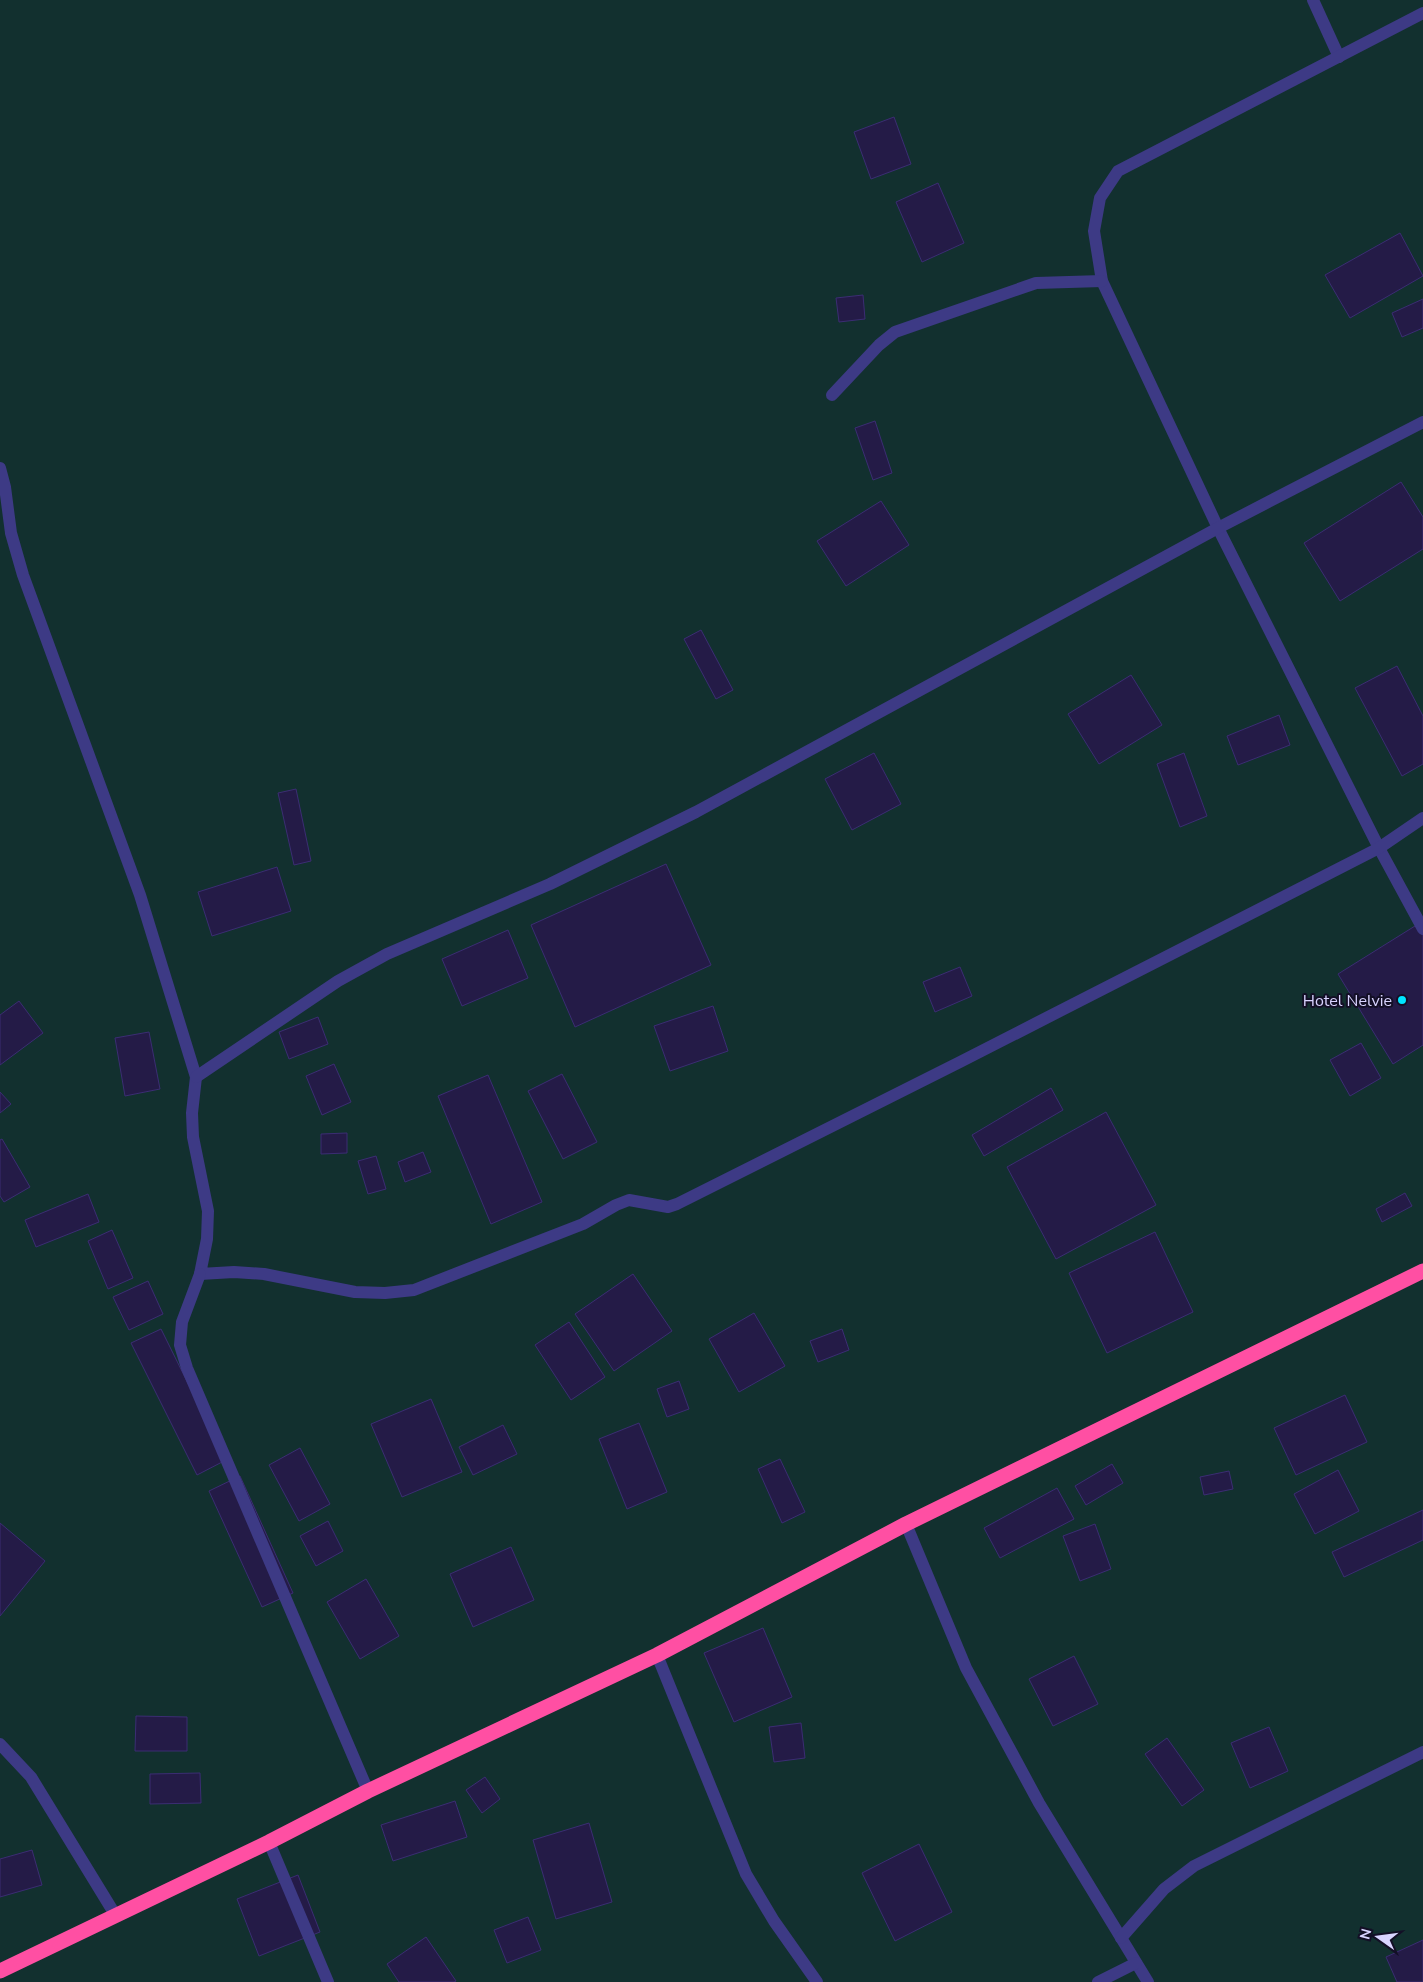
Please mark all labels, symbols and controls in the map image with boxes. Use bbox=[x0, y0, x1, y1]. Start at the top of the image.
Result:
place label: Hotel Nelvie bbox=[1303, 990, 1392, 1012]
marker: Hotel Nelvie bbox=[1396, 994, 1408, 1006]
north arrow bbox=[1353, 1912, 1403, 1962]
text: N bbox=[1355, 1927, 1376, 1941]

